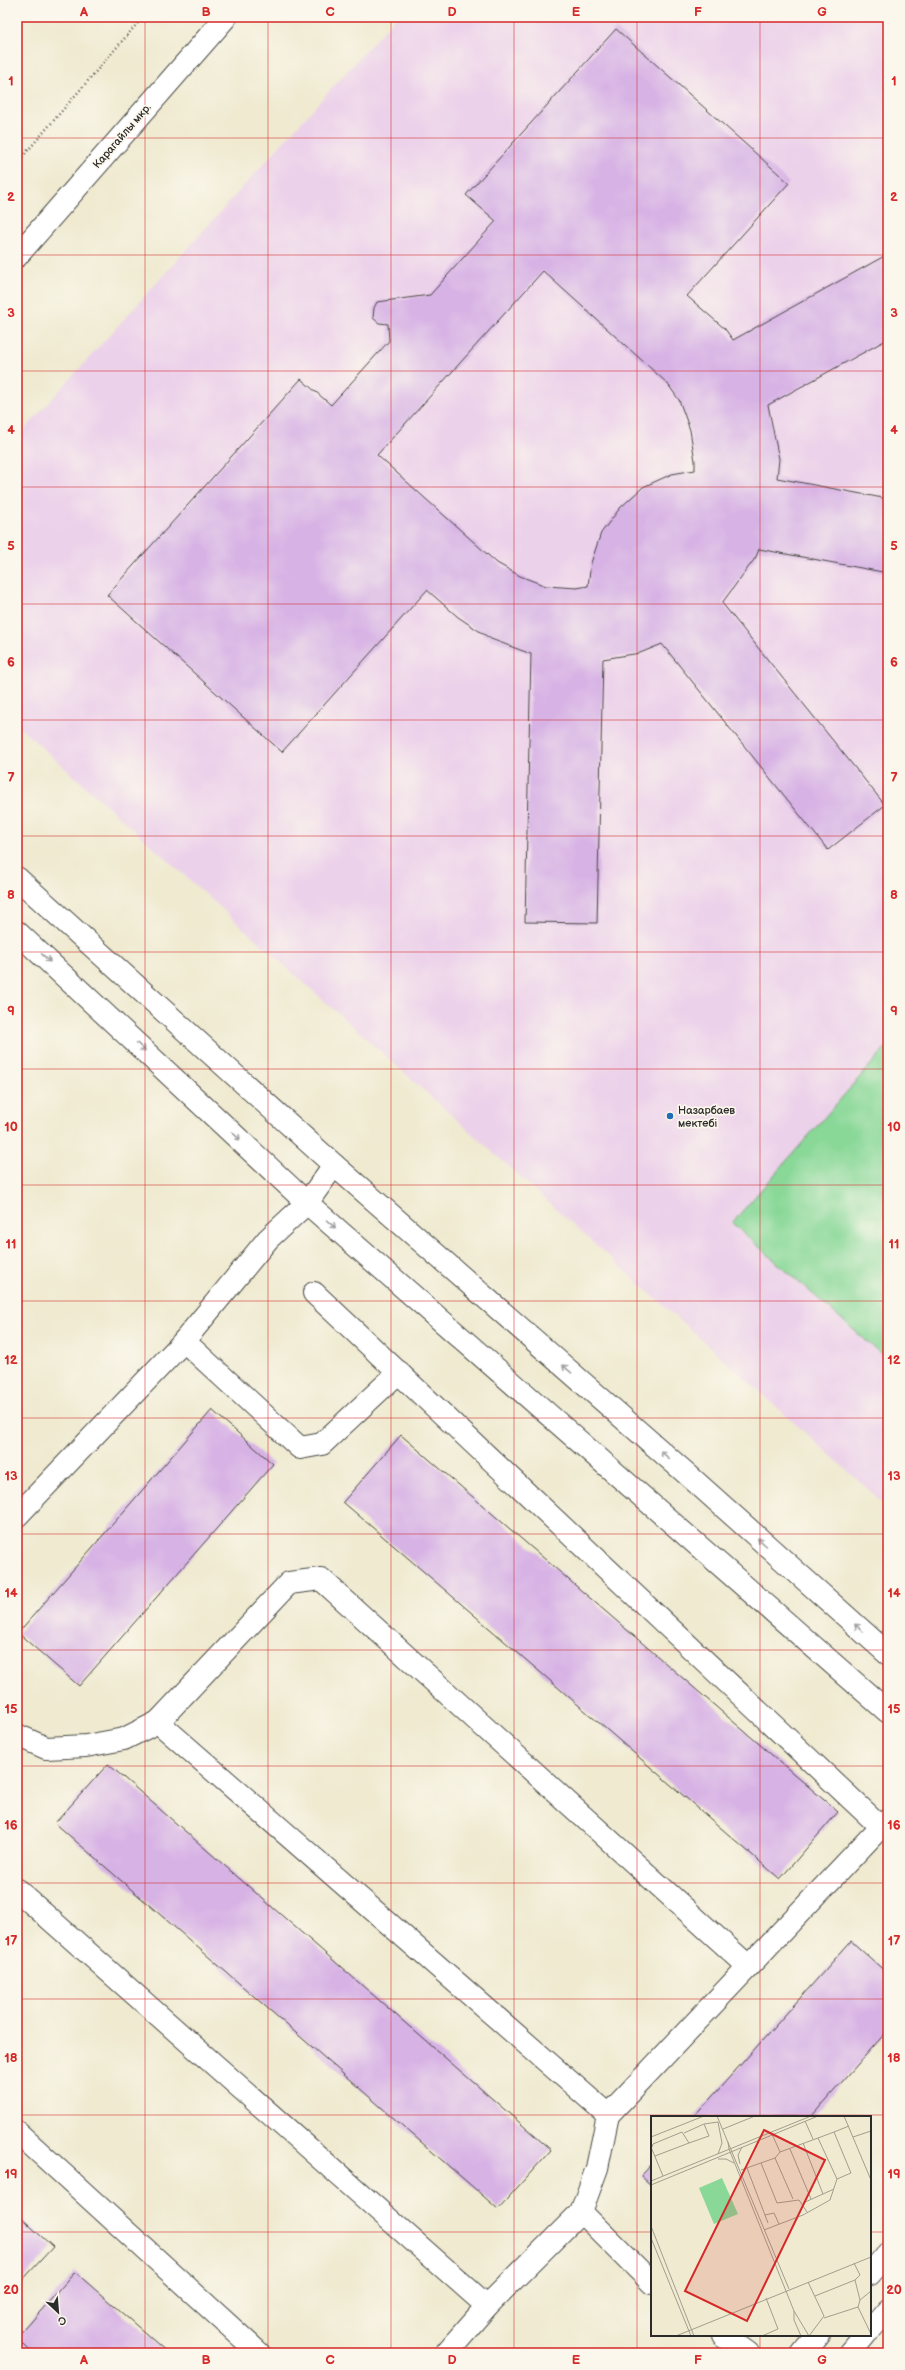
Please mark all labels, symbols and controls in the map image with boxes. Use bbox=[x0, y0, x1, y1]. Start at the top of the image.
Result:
text: A bbox=[79, 4, 88, 20]
text: B bbox=[201, 4, 211, 20]
text: C bbox=[325, 4, 335, 20]
text: D bbox=[447, 4, 457, 20]
text: E bbox=[572, 4, 581, 20]
text: F bbox=[694, 4, 702, 20]
text: G bbox=[817, 4, 827, 20]
text: 1 bbox=[8, 73, 14, 89]
text: 1 bbox=[891, 73, 897, 89]
street label: Карагайлы мкр. bbox=[90, 101, 154, 171]
text: 2 bbox=[7, 189, 15, 205]
text: 2 bbox=[890, 189, 898, 205]
text: 3 bbox=[7, 305, 15, 321]
text: 3 bbox=[890, 305, 898, 321]
text: 4 bbox=[7, 422, 15, 438]
text: 4 bbox=[890, 422, 898, 438]
text: 5 bbox=[7, 538, 15, 554]
text: 5 bbox=[890, 538, 898, 554]
text: 6 bbox=[7, 654, 15, 670]
text: 6 bbox=[890, 654, 898, 670]
text: 7 bbox=[7, 770, 15, 786]
text: 7 bbox=[890, 770, 898, 786]
text: 8 bbox=[7, 887, 15, 903]
text: 8 bbox=[890, 887, 898, 903]
one-way arrow bbox=[40, 954, 51, 963]
text: 9 bbox=[7, 1003, 15, 1019]
text: 9 bbox=[890, 1003, 898, 1019]
one-way arrow bbox=[135, 1042, 145, 1051]
place label: Назарбаев мектебі bbox=[678, 1104, 735, 1130]
marker: Назарбаев мектебі bbox=[665, 1111, 675, 1121]
text: 10 bbox=[4, 1119, 18, 1135]
text: 10 bbox=[887, 1119, 901, 1135]
one-way arrow bbox=[230, 1131, 240, 1140]
one-way arrow bbox=[326, 1219, 337, 1228]
text: 11 bbox=[6, 1236, 16, 1252]
text: 11 bbox=[889, 1236, 899, 1252]
text: 12 bbox=[4, 1352, 18, 1368]
text: 12 bbox=[887, 1352, 901, 1368]
one-way arrow bbox=[562, 1365, 572, 1374]
one-way arrow bbox=[660, 1451, 670, 1460]
text: 13 bbox=[4, 1468, 18, 1484]
text: 13 bbox=[887, 1468, 901, 1484]
one-way arrow bbox=[757, 1537, 767, 1546]
text: 14 bbox=[4, 1585, 18, 1601]
text: 14 bbox=[887, 1585, 901, 1601]
one-way arrow bbox=[854, 1624, 864, 1633]
text: 15 bbox=[5, 1701, 18, 1717]
text: 15 bbox=[888, 1701, 901, 1717]
text: 16 bbox=[4, 1817, 18, 1833]
text: 16 bbox=[887, 1817, 901, 1833]
text: 17 bbox=[5, 1933, 17, 1949]
text: 17 bbox=[888, 1933, 900, 1949]
text: 18 bbox=[4, 2050, 18, 2066]
text: 18 bbox=[887, 2050, 901, 2066]
inset map bbox=[651, 2116, 871, 2336]
text: 19 bbox=[4, 2166, 18, 2182]
text: 19 bbox=[887, 2166, 901, 2182]
text: 20 bbox=[3, 2282, 19, 2298]
text: 20 bbox=[886, 2282, 902, 2298]
north arrow bbox=[38, 2292, 78, 2332]
text: С bbox=[56, 2313, 68, 2328]
text: A bbox=[79, 2352, 88, 2368]
text: B bbox=[201, 2352, 211, 2368]
text: C bbox=[325, 2352, 335, 2368]
text: D bbox=[447, 2352, 457, 2368]
text: E bbox=[572, 2352, 581, 2368]
text: F bbox=[694, 2352, 702, 2368]
text: G bbox=[817, 2352, 827, 2368]

